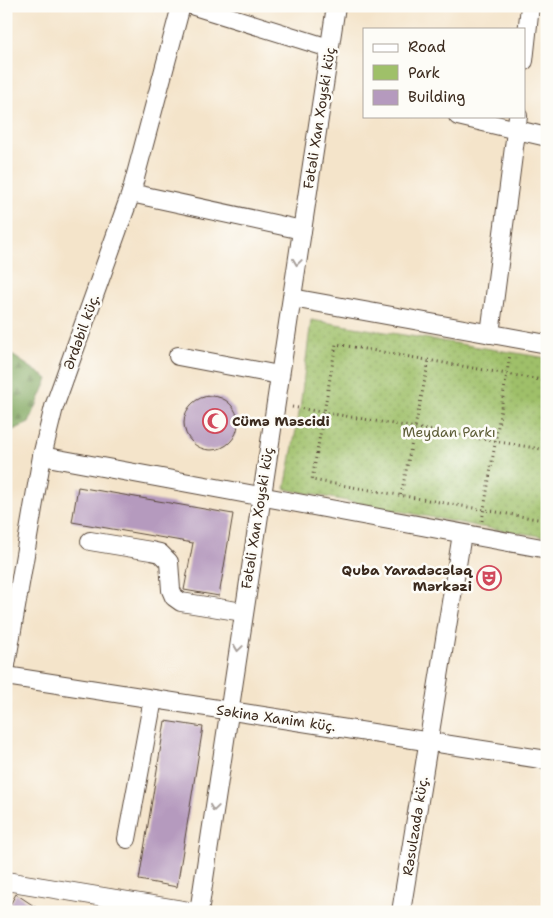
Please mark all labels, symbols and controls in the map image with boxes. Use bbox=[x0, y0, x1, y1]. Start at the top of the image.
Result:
legend bbox=[363, 28, 526, 118]
text: Road bbox=[408, 37, 446, 57]
street label: Fətəli Xan Xoyski küç bbox=[299, 46, 339, 190]
text: Park bbox=[408, 63, 440, 83]
text: Building bbox=[408, 87, 465, 107]
one-way arrow bbox=[292, 258, 303, 266]
street label: Ərdəbil küç. bbox=[59, 292, 103, 372]
mosque icon: Cümə Məscidi bbox=[202, 408, 228, 434]
place label: Cümə Məscidi bbox=[232, 412, 330, 430]
park label: Meydan Parkı bbox=[402, 423, 496, 441]
street label: Fətəli Xan Xoyski küç bbox=[237, 446, 277, 590]
place label: Quba Yaradəcələq Mərkəzi bbox=[342, 561, 473, 595]
theatre icon: Quba Yaradəcələq Mərkəzi bbox=[476, 565, 502, 591]
one-way arrow bbox=[233, 643, 243, 652]
street label: Səkinə Xanim küç. bbox=[215, 701, 337, 735]
street label: Rəsulzadə küç. bbox=[398, 775, 432, 877]
one-way arrow bbox=[209, 805, 220, 813]

